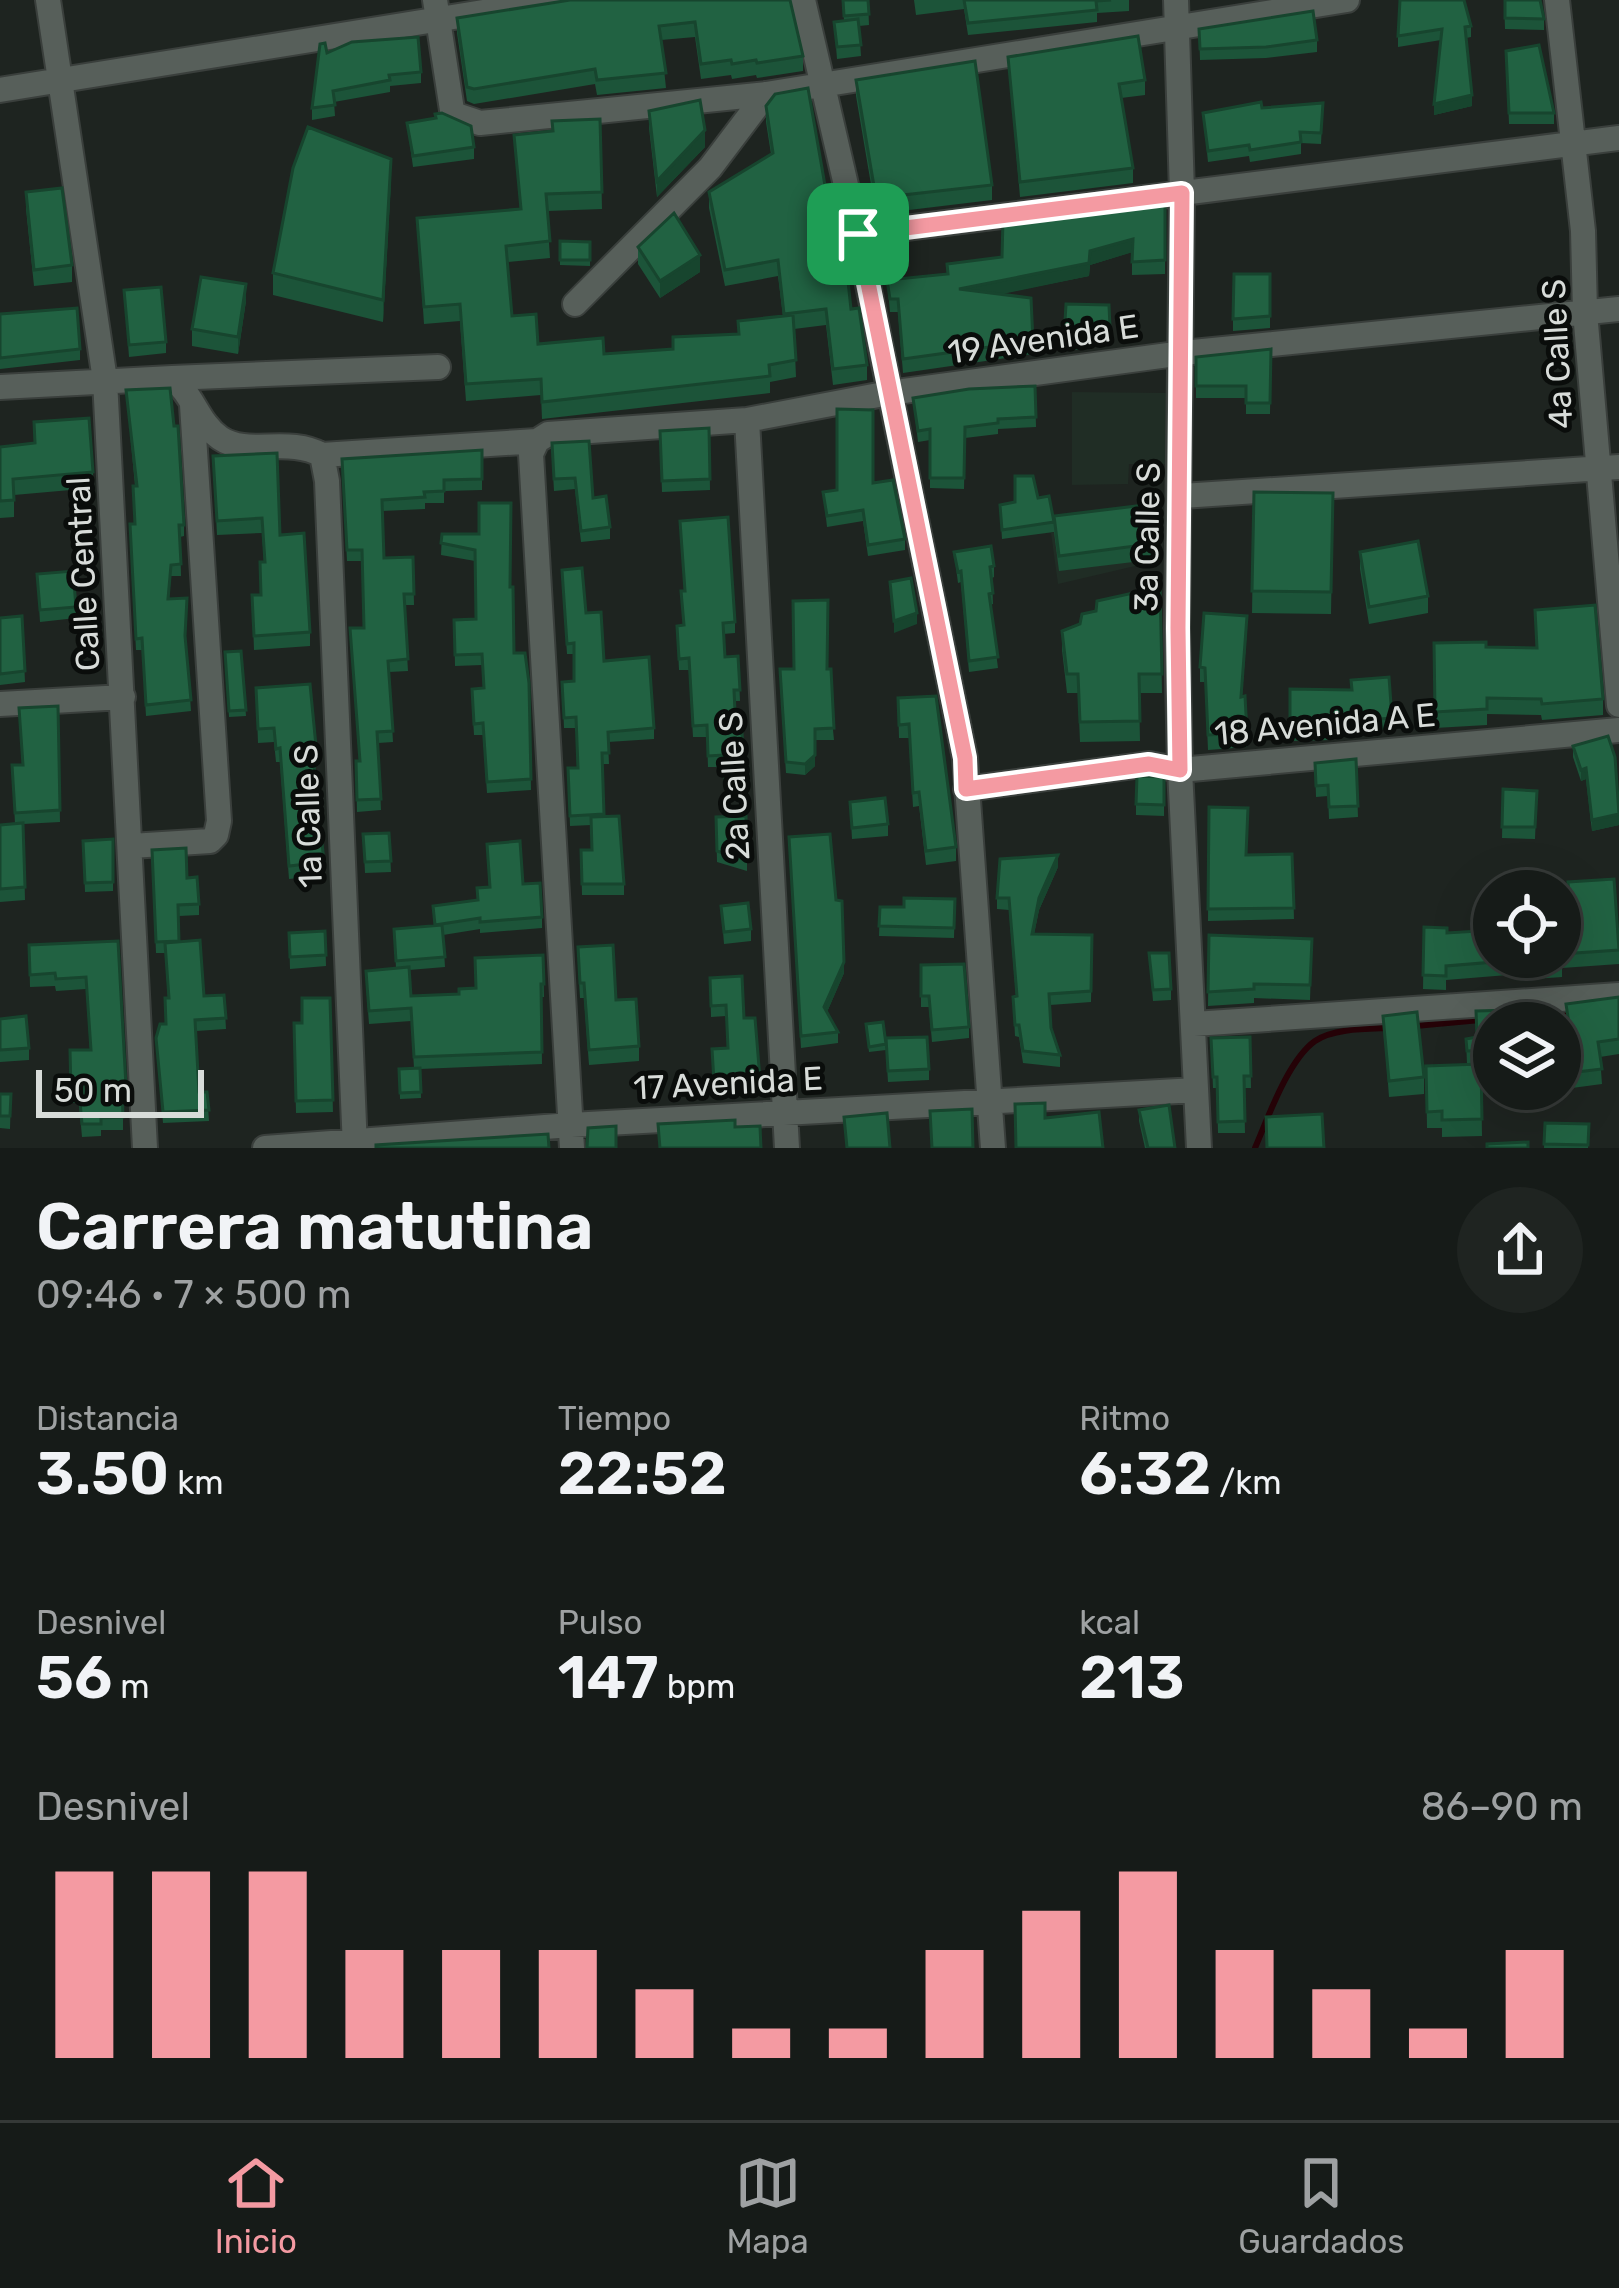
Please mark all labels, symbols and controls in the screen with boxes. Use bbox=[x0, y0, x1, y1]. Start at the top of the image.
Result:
pin bbox=[807, 183, 909, 285]
icon: arrive bbox=[825, 201, 891, 267]
street label: 4a Calle S bbox=[1534, 278, 1580, 430]
street label: 19 Avenida E bbox=[945, 306, 1141, 372]
street label: 3a Calle S bbox=[1126, 462, 1168, 612]
street label: Calle Central bbox=[58, 476, 108, 672]
street label: 18 Avenida A E bbox=[1213, 695, 1437, 753]
street label: 2a Calle S bbox=[711, 711, 757, 861]
street label: 1a Calle S bbox=[286, 743, 330, 889]
map controls bbox=[1473, 870, 1581, 1110]
button: locate bbox=[1473, 870, 1581, 978]
button: layers bbox=[1473, 1002, 1581, 1110]
street label: 17 Avenida E bbox=[632, 1059, 824, 1107]
scale bar bbox=[36, 1064, 204, 1117]
text: 50 m bbox=[54, 1071, 132, 1110]
text: Carrera matutina bbox=[36, 1187, 594, 1266]
button: share bbox=[1457, 1187, 1583, 1313]
text: 09:46 · 7 × 500 m bbox=[36, 1272, 351, 1318]
text: Distancia bbox=[36, 1399, 179, 1438]
text: Tiempo bbox=[558, 1399, 671, 1438]
text: Ritmo bbox=[1079, 1399, 1170, 1438]
text: 3.50 bbox=[36, 1438, 169, 1509]
text: 22:52 bbox=[558, 1438, 727, 1509]
text: 6:32 bbox=[1079, 1438, 1211, 1509]
text: km bbox=[169, 1463, 224, 1502]
text: /km bbox=[1211, 1463, 1282, 1502]
text: Desnivel bbox=[36, 1603, 166, 1642]
text: Pulso bbox=[558, 1603, 643, 1642]
text: kcal bbox=[1079, 1603, 1140, 1642]
text: 56 bbox=[36, 1642, 112, 1713]
text: 147 bbox=[558, 1642, 659, 1713]
text: 213 bbox=[1079, 1642, 1185, 1713]
text: m bbox=[112, 1667, 150, 1706]
text: bpm bbox=[659, 1667, 735, 1706]
text: Desnivel bbox=[36, 1784, 190, 1830]
text: 86–90 m bbox=[1421, 1784, 1583, 1830]
tab: Inicio bbox=[215, 2150, 297, 2261]
tab: Mapa bbox=[726, 2150, 809, 2261]
tab: Guardados bbox=[1238, 2150, 1404, 2261]

